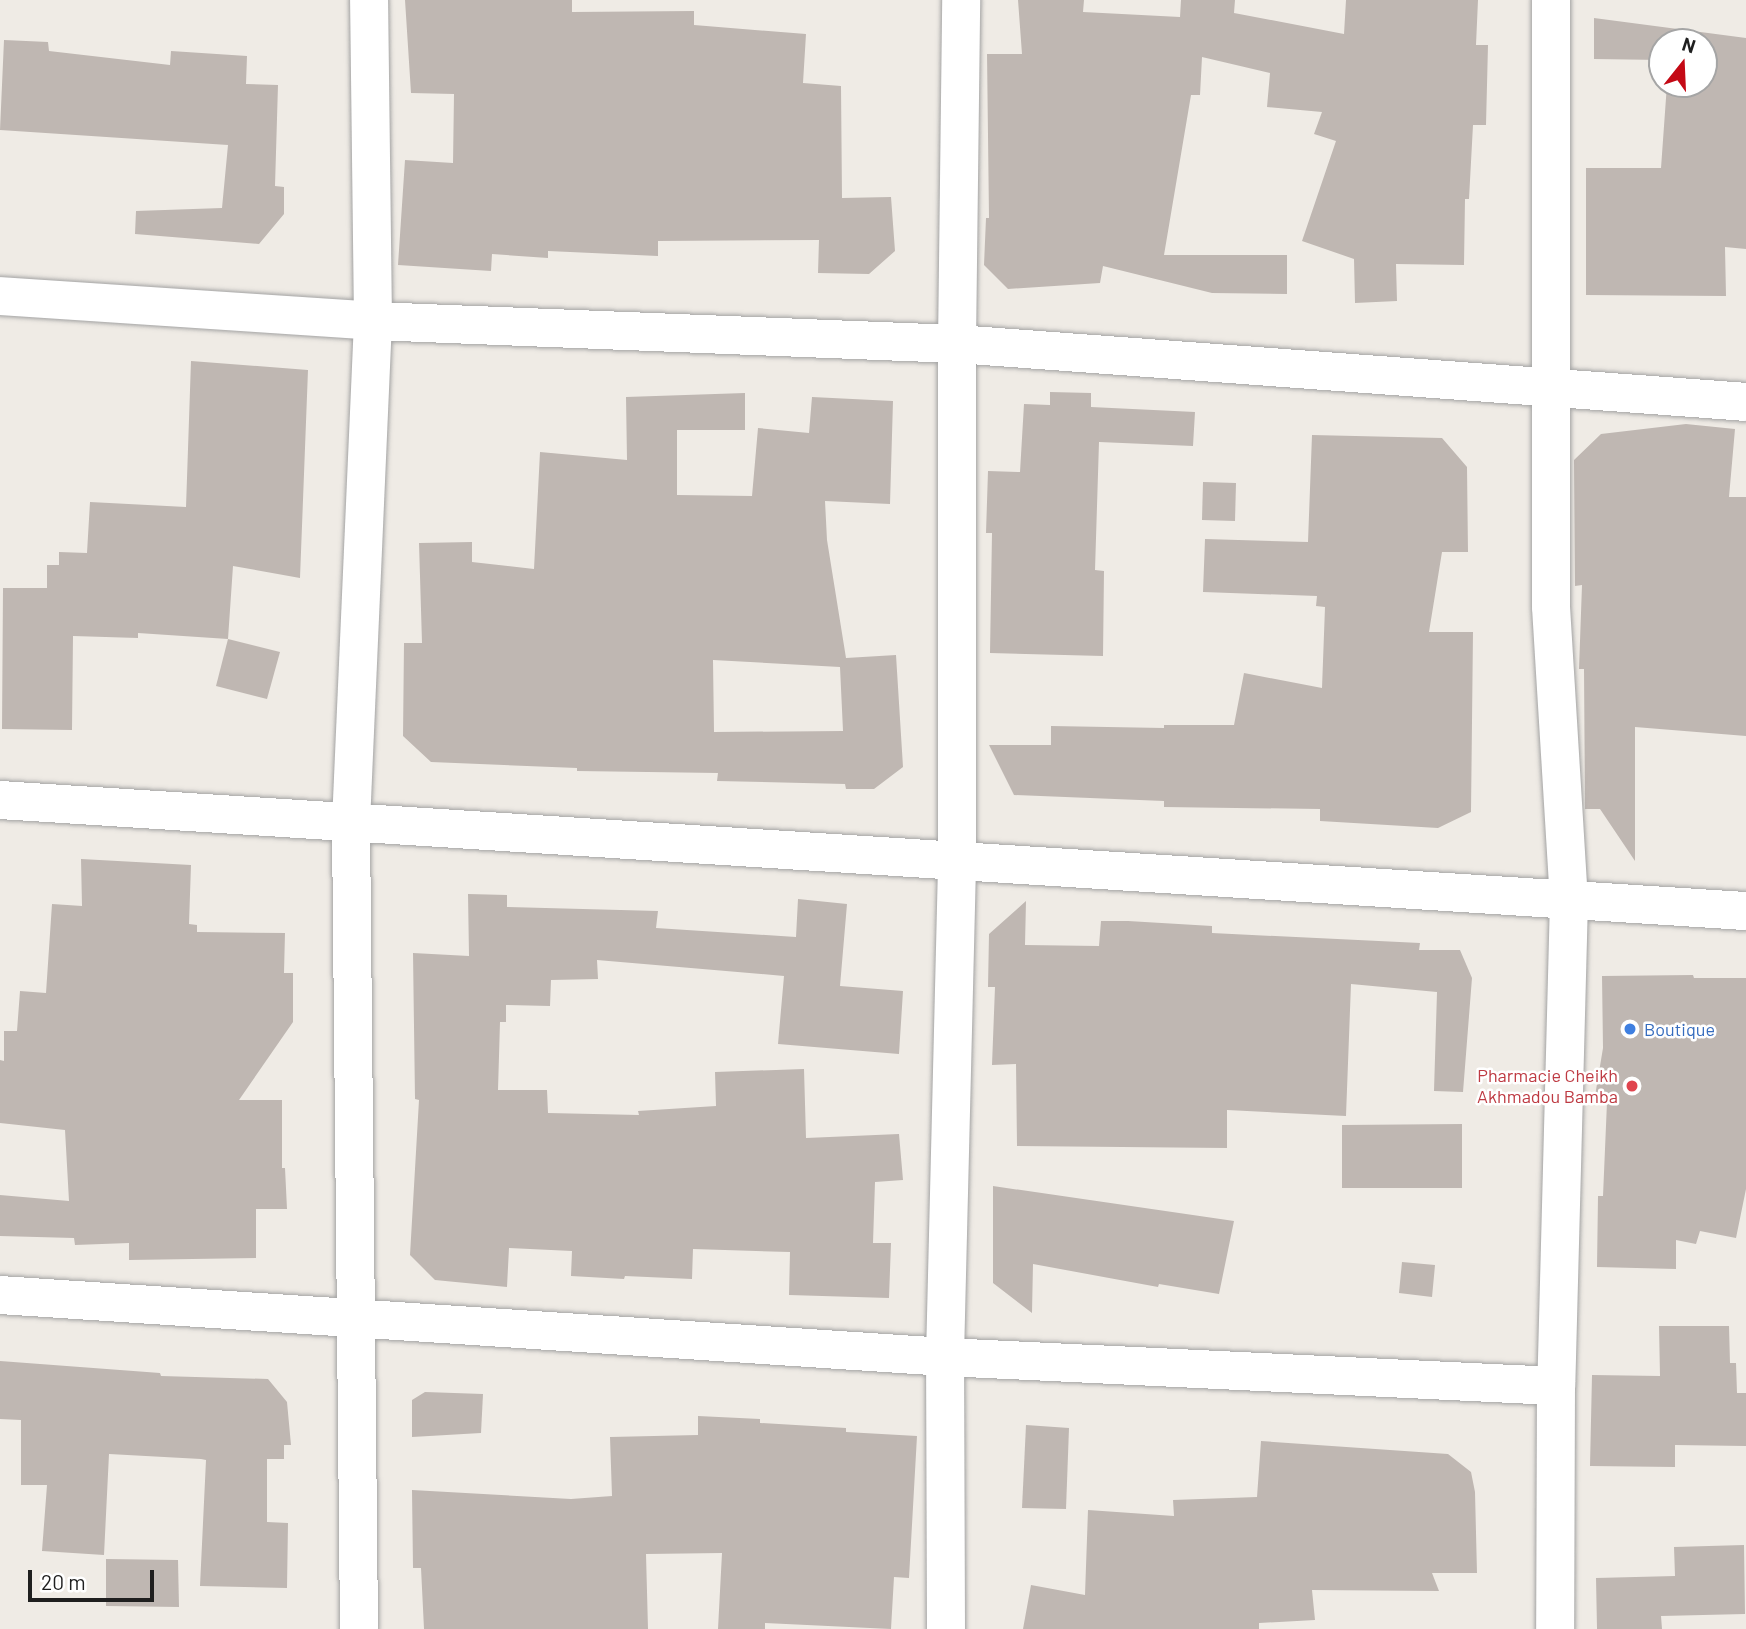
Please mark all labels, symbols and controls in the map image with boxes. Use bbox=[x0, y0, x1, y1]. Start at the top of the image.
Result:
north arrow bbox=[1648, 28, 1718, 98]
text: N bbox=[1679, 32, 1699, 57]
place label: Boutique bbox=[1644, 1018, 1715, 1040]
marker: Boutique bbox=[1622, 1021, 1638, 1037]
place label: Pharmacie Cheikh Akhmadou Bamba bbox=[1477, 1065, 1618, 1108]
marker: Pharmacie Cheikh Akhmadou Bamba bbox=[1624, 1078, 1640, 1094]
scale bar bbox=[32, 1556, 158, 1600]
text: 20 m bbox=[41, 1569, 86, 1594]

